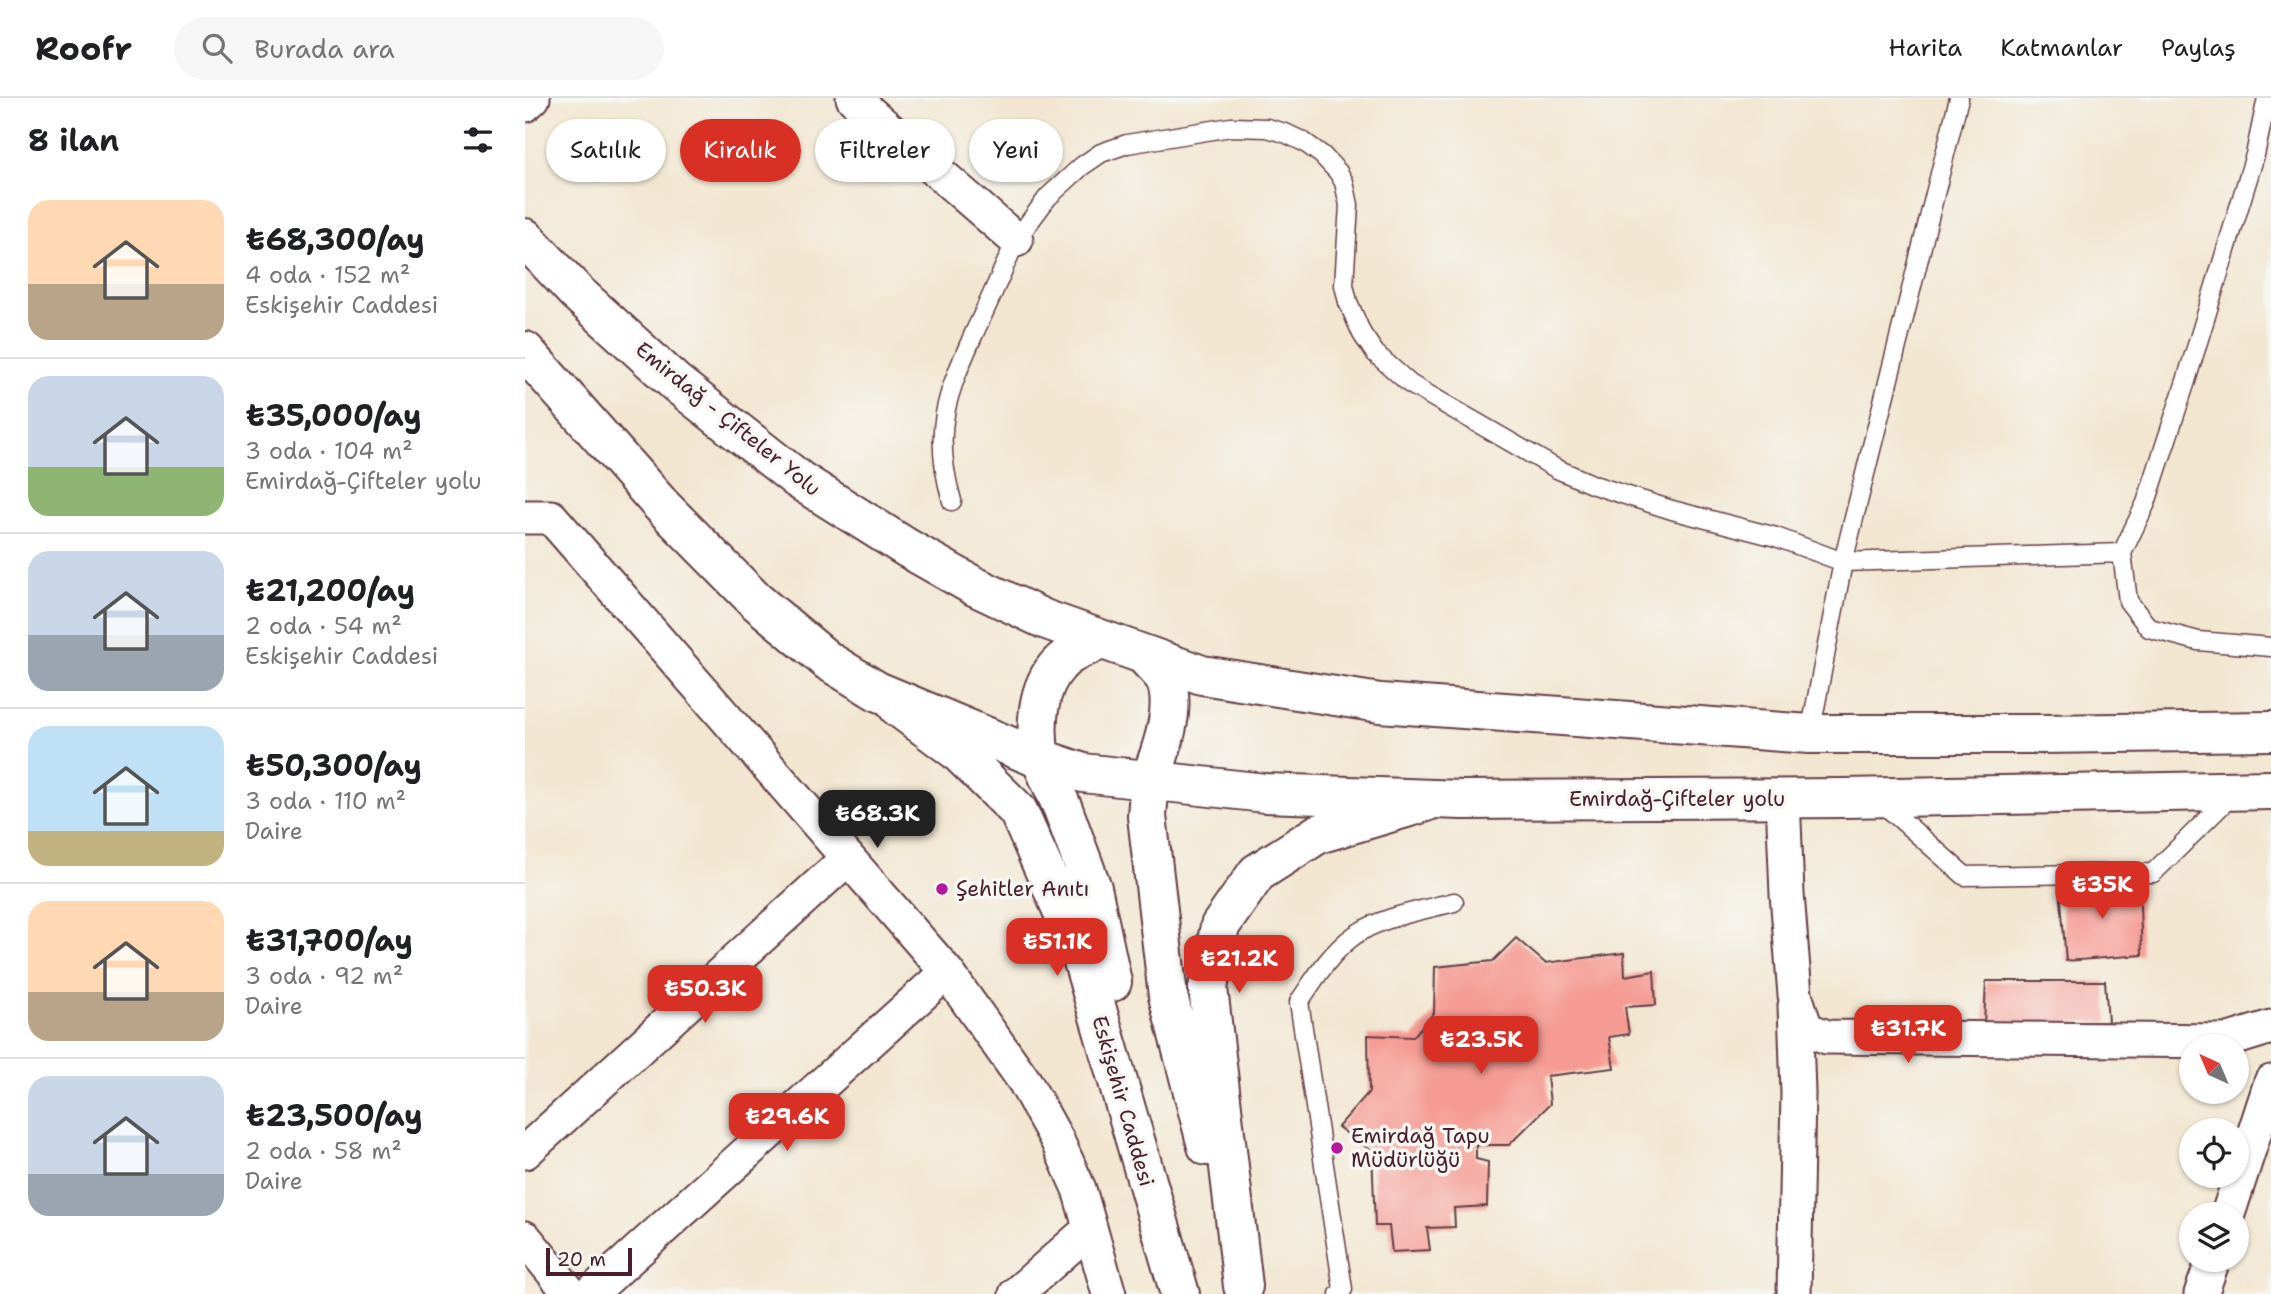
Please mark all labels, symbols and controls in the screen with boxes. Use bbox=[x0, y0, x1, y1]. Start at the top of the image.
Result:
search box bbox=[174, 17, 664, 80]
text: Roofr bbox=[35, 26, 132, 71]
icon: search bbox=[198, 29, 236, 67]
text: Burada ara bbox=[254, 31, 395, 66]
text: Harita bbox=[1889, 32, 1962, 64]
text: Katmanlar bbox=[2000, 32, 2123, 64]
text: Paylaş bbox=[2161, 32, 2236, 64]
chip: Satılık bbox=[546, 119, 666, 182]
chip: Kiralık bbox=[680, 119, 801, 182]
chip: Filtreler bbox=[815, 119, 955, 182]
chip: Yeni bbox=[969, 119, 1063, 182]
text: 8 ilan bbox=[28, 120, 119, 161]
icon: filters bbox=[459, 121, 497, 159]
text: ₺68,300/ay bbox=[245, 219, 425, 260]
icon: home bbox=[84, 228, 168, 312]
text: 4 oda · 152 m² bbox=[245, 260, 410, 290]
text: Eskişehir Caddesi bbox=[245, 290, 438, 320]
street label: Emirdağ - Çifteler Yolu bbox=[630, 335, 826, 503]
text: ₺35,000/ay bbox=[245, 395, 422, 436]
icon: home bbox=[84, 404, 168, 488]
text: 3 oda · 104 m² bbox=[245, 436, 413, 466]
text: Emirdağ-Çifteler yolu bbox=[245, 466, 482, 496]
text: ₺21,200/ay bbox=[245, 570, 415, 611]
icon: home bbox=[84, 579, 168, 663]
text: 2 oda · 54 m² bbox=[245, 611, 402, 641]
text: Eskişehir Caddesi bbox=[245, 641, 438, 671]
text: ₺50,300/ay bbox=[245, 745, 422, 786]
icon: home bbox=[84, 754, 168, 838]
street label: Emirdağ-Çifteler yolu bbox=[1569, 785, 1785, 813]
text: 3 oda · 110 m² bbox=[245, 786, 406, 816]
pin: ₺68.3K bbox=[820, 790, 934, 850]
text: ₺68.3K bbox=[834, 798, 920, 828]
text: Daire bbox=[245, 816, 303, 846]
pin: ₺35K bbox=[2061, 862, 2143, 921]
text: ₺35K bbox=[2071, 869, 2133, 899]
place label: Şehitler Anıtı bbox=[956, 875, 1089, 903]
marker: Şehitler Anıtı bbox=[934, 881, 950, 897]
pin: ₺51.1K bbox=[1000, 918, 1114, 978]
text: ₺31,700/ay bbox=[245, 920, 413, 961]
text: ₺51.1K bbox=[1022, 926, 1092, 956]
icon: home bbox=[84, 929, 168, 1013]
pin: ₺21.2K bbox=[1182, 936, 1296, 995]
text: ₺21.2K bbox=[1200, 943, 1278, 973]
text: 3 oda · 92 m² bbox=[245, 961, 403, 991]
pin: ₺50.3K bbox=[648, 965, 762, 1025]
text: ₺50.3K bbox=[664, 973, 746, 1003]
text: Daire bbox=[245, 991, 303, 1021]
pin: ₺31.7K bbox=[1851, 1006, 1965, 1065]
street label: Eskişehir Caddesi bbox=[1085, 1012, 1161, 1190]
text: ₺31.7K bbox=[1870, 1013, 1946, 1043]
pin: ₺23.5K bbox=[1424, 1016, 1538, 1076]
text: ₺23.5K bbox=[1439, 1024, 1523, 1054]
north arrow bbox=[2179, 1034, 2249, 1104]
map controls bbox=[2179, 1034, 2249, 1272]
pin: ₺29.6K bbox=[730, 1094, 844, 1153]
text: ₺23,500/ay bbox=[245, 1095, 423, 1136]
text: ₺29.6K bbox=[745, 1101, 829, 1131]
icon: home bbox=[84, 1104, 168, 1188]
button: locate bbox=[2179, 1118, 2249, 1188]
place label: Emirdağ Tapu Müdürlüğü bbox=[1351, 1122, 1490, 1174]
text: 2 oda · 58 m² bbox=[245, 1136, 402, 1166]
marker: Emirdağ Tapu Müdürlüğü bbox=[1329, 1140, 1345, 1156]
text: Daire bbox=[245, 1166, 303, 1196]
button: layers bbox=[2179, 1202, 2249, 1272]
scale bar bbox=[546, 1245, 632, 1277]
text: 20 m bbox=[557, 1247, 606, 1272]

